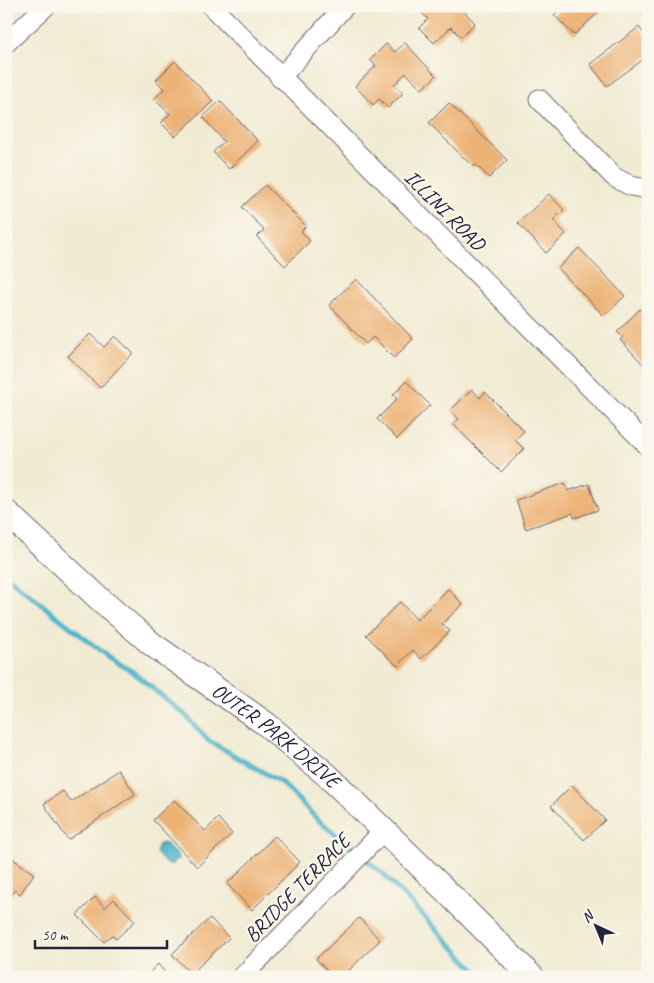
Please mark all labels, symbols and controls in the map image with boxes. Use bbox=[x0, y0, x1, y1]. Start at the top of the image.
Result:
street label: ILLINI ROAD bbox=[399, 164, 492, 257]
street label: OUTER PARK DRIVE bbox=[207, 677, 347, 795]
street label: BRIDGE TERRACE bbox=[239, 826, 357, 948]
north arrow bbox=[572, 900, 622, 950]
text: N bbox=[578, 906, 598, 926]
scale bar bbox=[35, 918, 168, 950]
text: 50 m bbox=[42, 926, 69, 945]

